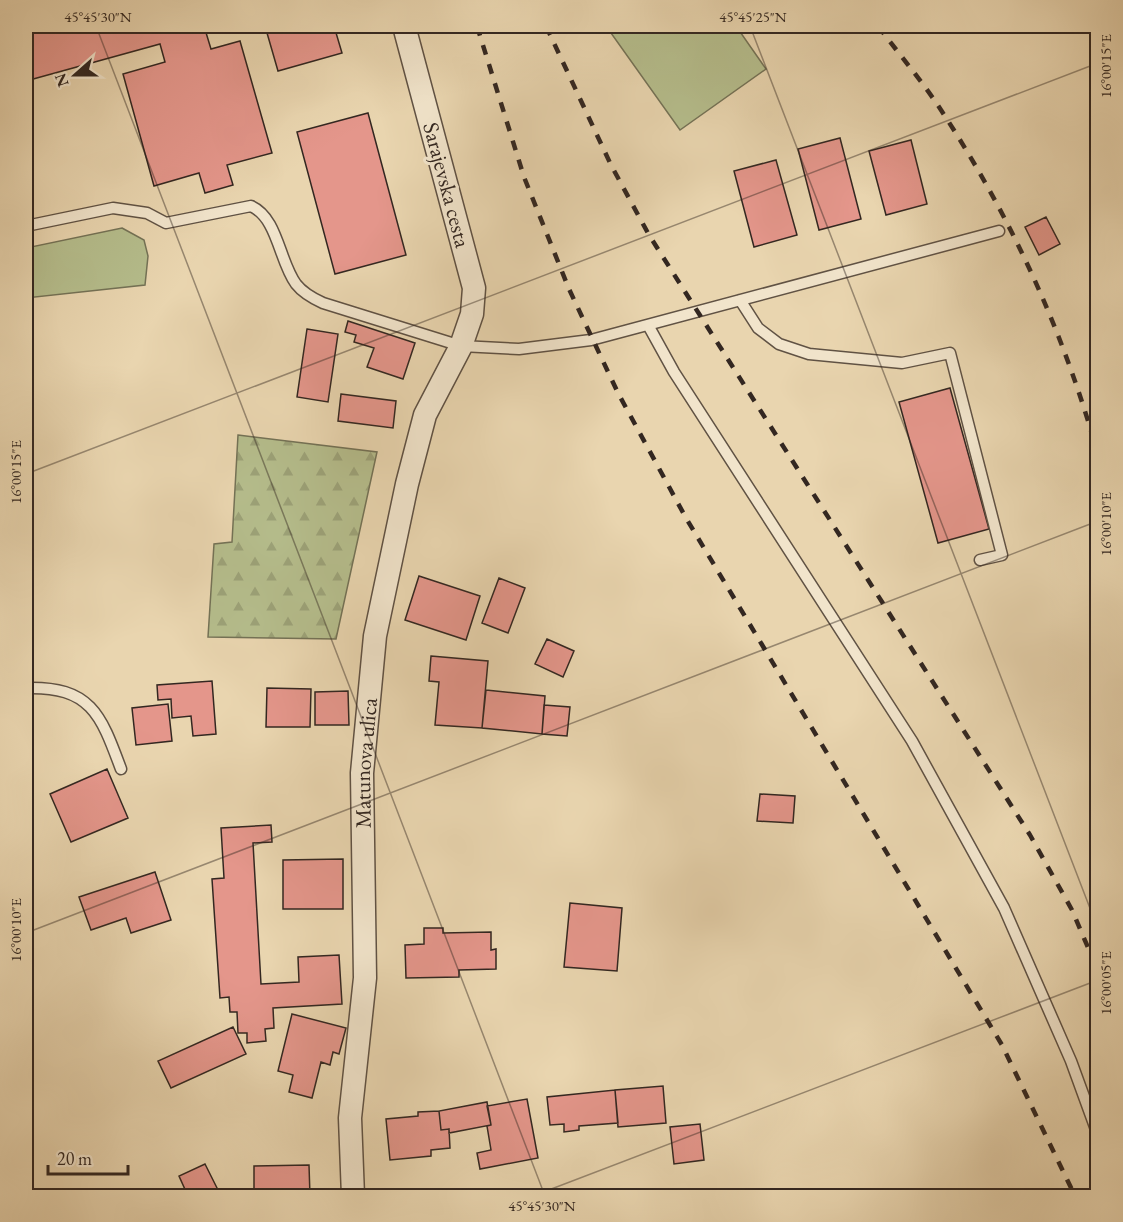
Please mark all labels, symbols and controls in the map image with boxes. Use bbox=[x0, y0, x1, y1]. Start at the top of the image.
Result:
text: 45°45'30"N bbox=[64, 7, 132, 26]
text: 45°45'25"N bbox=[719, 7, 787, 26]
text: 16°00'15"E bbox=[1096, 33, 1115, 98]
north arrow bbox=[45, 45, 105, 105]
text: N bbox=[49, 70, 74, 90]
street label: Sarajevska cesta bbox=[416, 119, 478, 251]
text: 16°00'15"E bbox=[6, 439, 25, 504]
text: 16°00'10"E bbox=[1096, 491, 1115, 556]
street label: Matunova ulica bbox=[347, 696, 384, 829]
text: 16°00'10"E bbox=[6, 897, 25, 962]
text: 16°00'05"E bbox=[1096, 950, 1115, 1015]
scale bar bbox=[48, 1138, 128, 1176]
text: 20 m bbox=[57, 1147, 92, 1170]
text: 45°45'30"N bbox=[508, 1196, 576, 1215]

